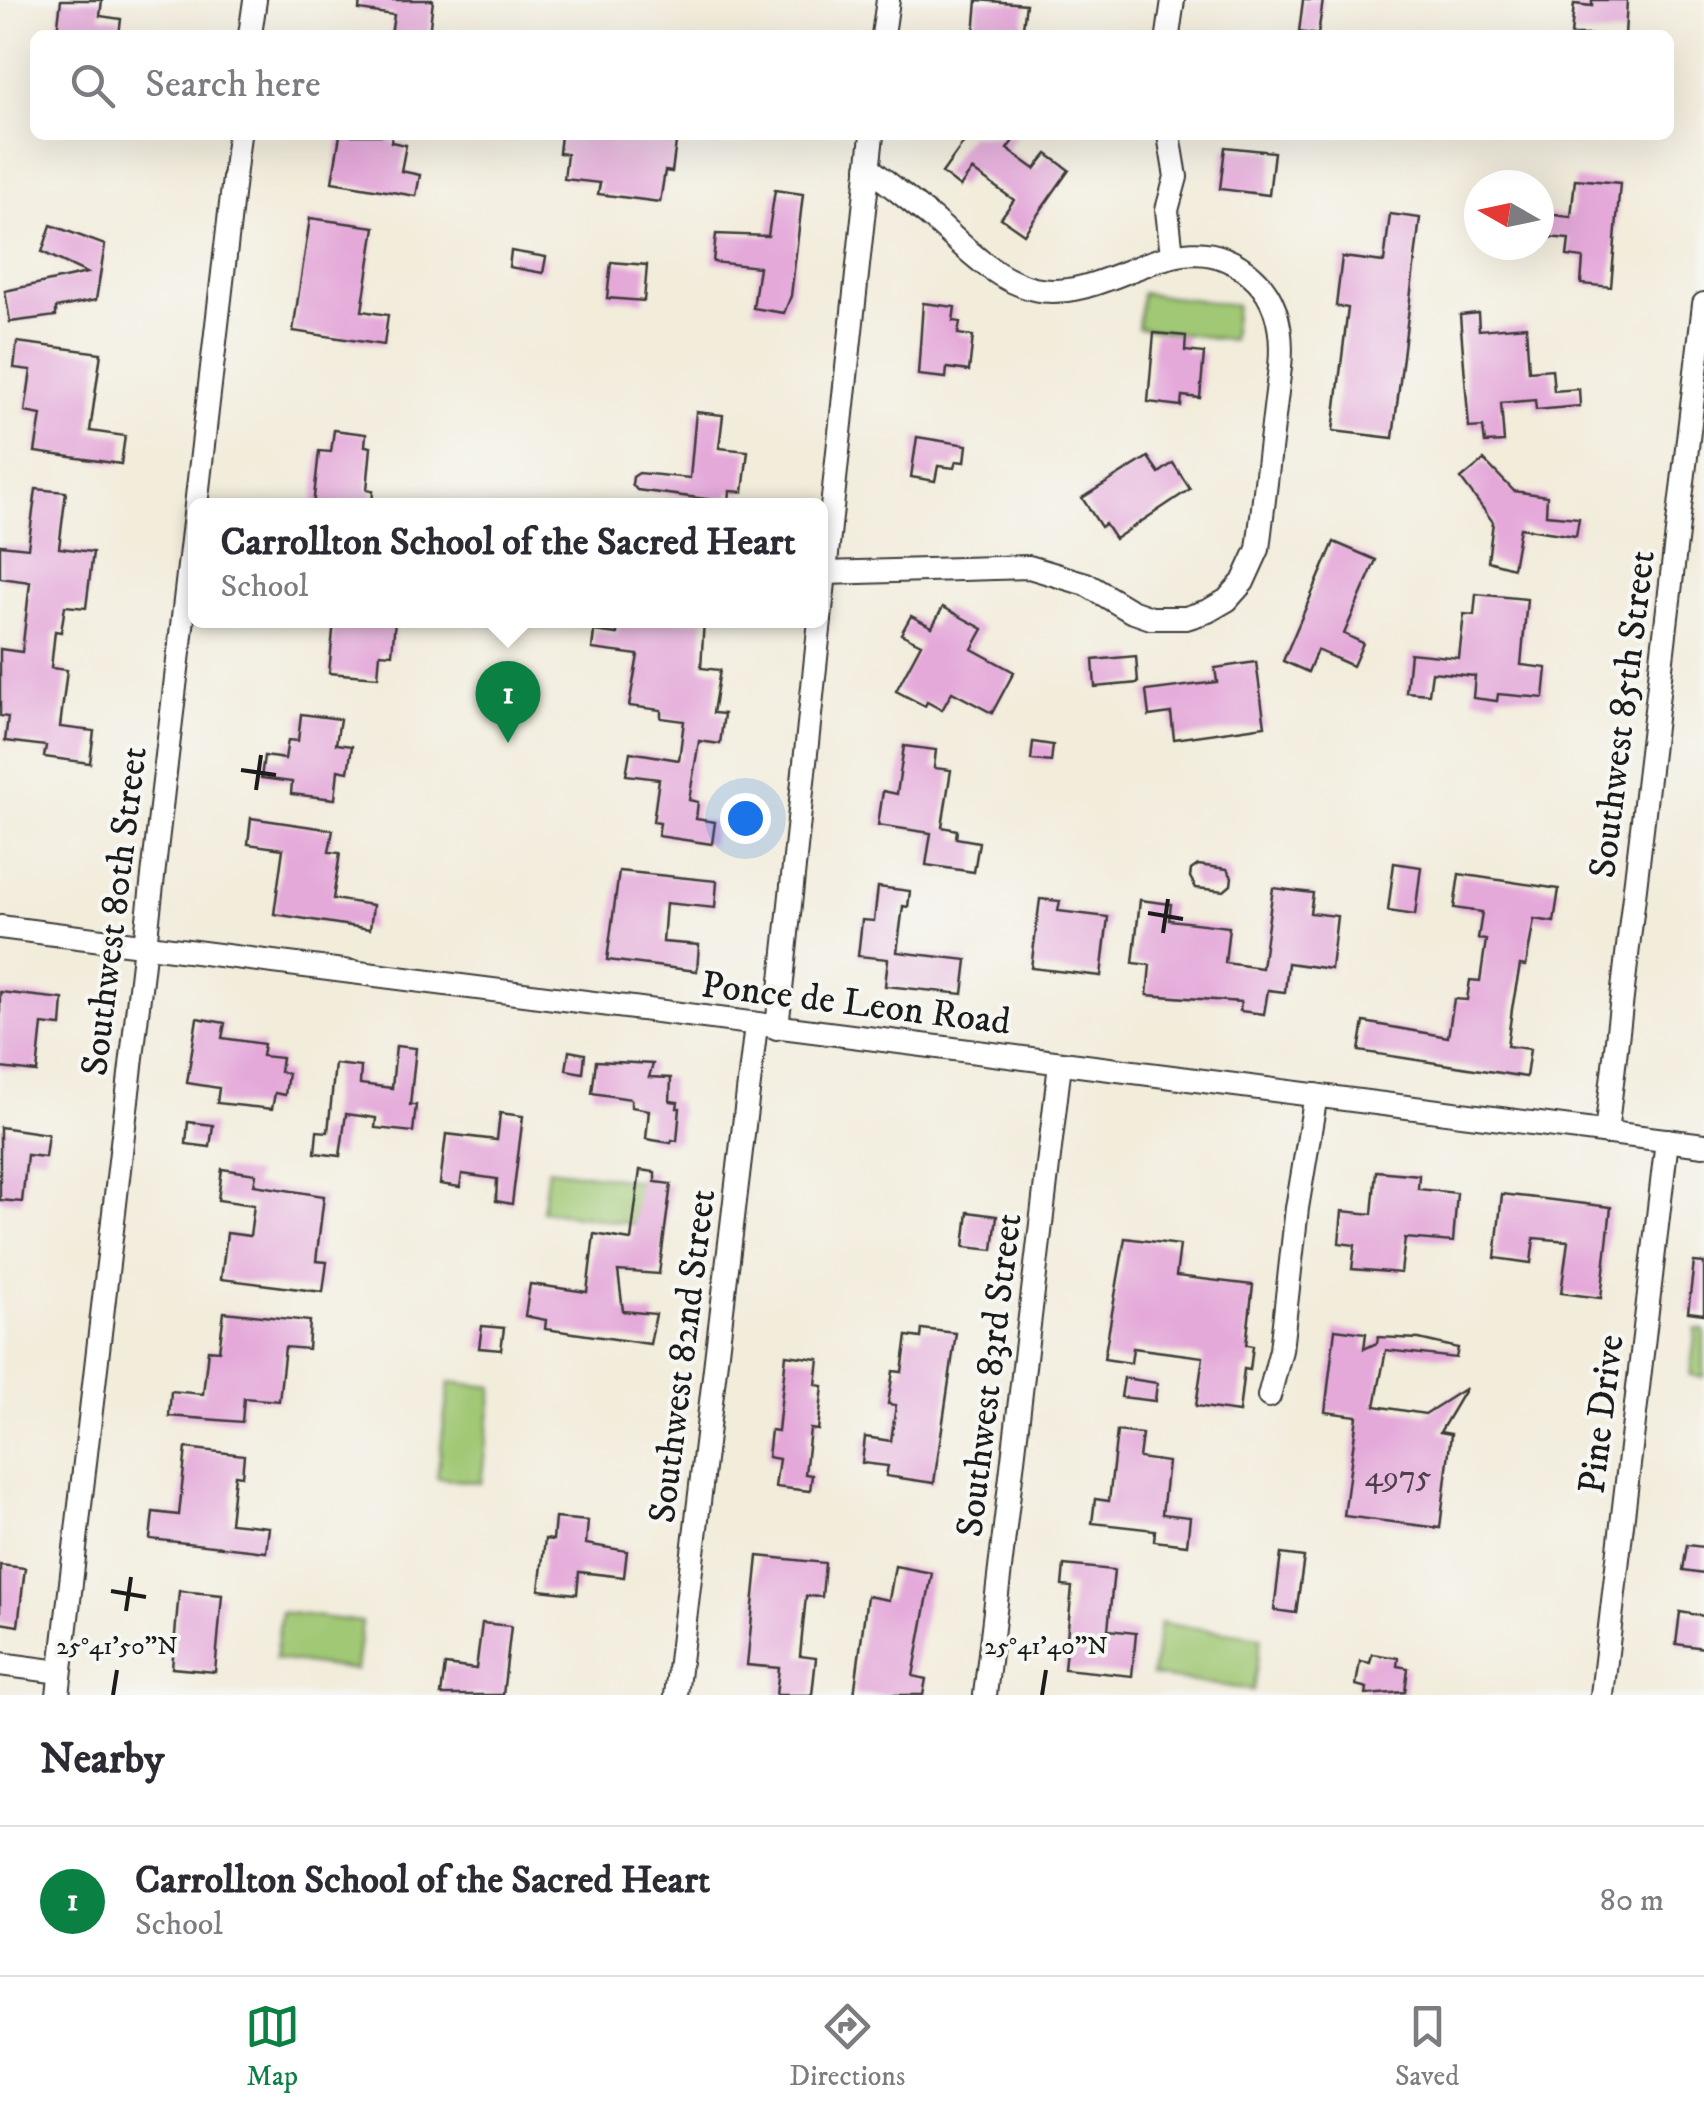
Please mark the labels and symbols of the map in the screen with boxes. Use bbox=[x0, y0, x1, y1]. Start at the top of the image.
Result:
north arrow bbox=[1464, 170, 1554, 260]
street label: Southwest 85th Street bbox=[1579, 548, 1667, 881]
pin: 1 bbox=[476, 660, 540, 743]
street label: Southwest 80th Street bbox=[71, 744, 159, 1079]
your location bbox=[720, 793, 771, 844]
street label: Ponce de Leon Road bbox=[699, 961, 1013, 1047]
street label: Southwest 82nd Street bbox=[639, 1187, 727, 1526]
street label: Southwest 83rd Street bbox=[946, 1211, 1034, 1540]
street label: Pine Drive bbox=[1568, 1332, 1636, 1497]
house number: 4975 bbox=[1364, 1457, 1432, 1497]
text: 25°41'50"N bbox=[56, 1631, 178, 1662]
text: 25°41'40"N bbox=[984, 1631, 1108, 1662]

